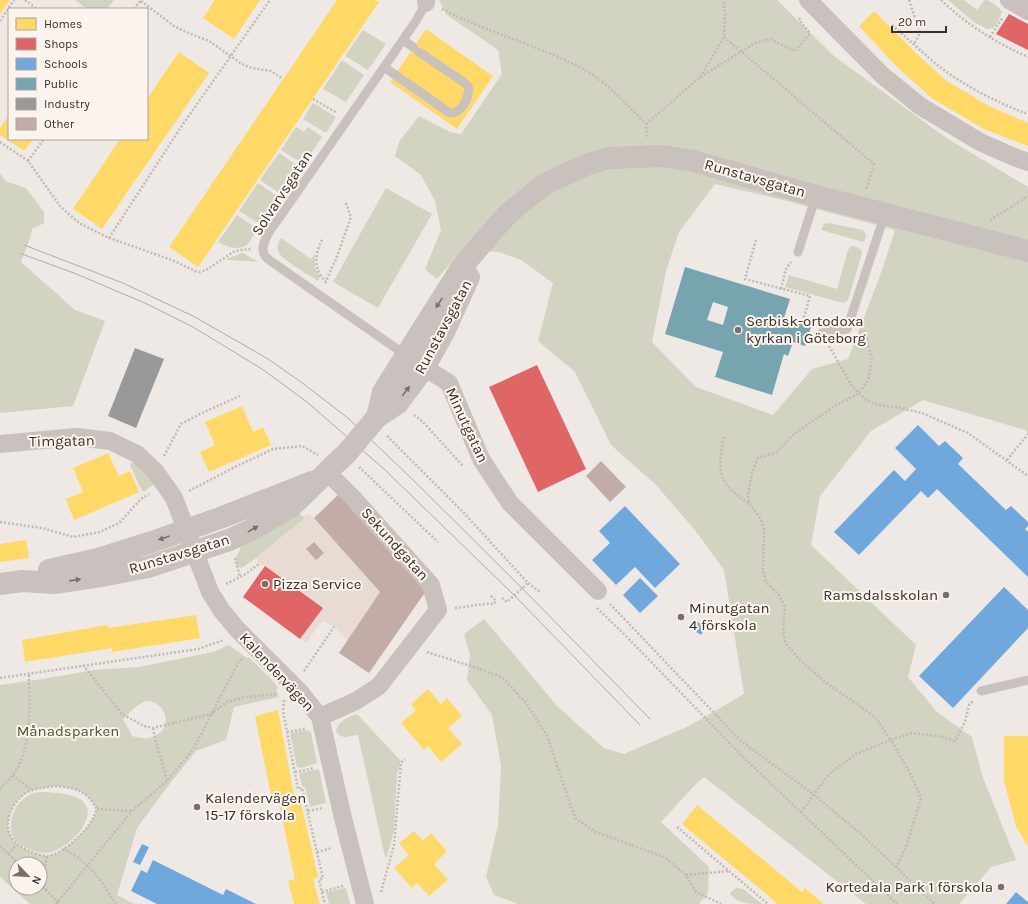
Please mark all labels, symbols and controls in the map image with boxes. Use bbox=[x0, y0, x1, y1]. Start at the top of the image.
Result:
legend bbox=[8, 8, 148, 140]
scale bar bbox=[892, 8, 946, 34]
text: 20 m bbox=[898, 15, 926, 29]
text: Homes bbox=[44, 17, 82, 31]
text: Shops bbox=[44, 37, 78, 51]
text: Schools bbox=[44, 57, 87, 71]
text: Public bbox=[44, 77, 78, 91]
text: Industry bbox=[44, 97, 90, 111]
text: Other bbox=[44, 117, 75, 131]
street label: Solvarvsgatan bbox=[248, 147, 316, 239]
street label: Runstavsgatan bbox=[702, 155, 808, 201]
street label: Runstavsgatan bbox=[411, 277, 475, 377]
one-way arrow bbox=[436, 297, 443, 309]
place label: Serbisk-ortodoxa kyrkan i Göteborg bbox=[746, 312, 866, 347]
marker: Serbisk-ortodoxa kyrkan i Göteborg bbox=[733, 325, 743, 335]
street label: Minutgatan bbox=[442, 385, 492, 465]
one-way arrow bbox=[402, 386, 410, 397]
street label: Timgatan bbox=[29, 431, 95, 451]
street label: Sekundgatan bbox=[358, 504, 432, 584]
one-way arrow bbox=[247, 526, 259, 532]
street label: Runstavsgatan bbox=[127, 530, 231, 578]
one-way arrow bbox=[158, 535, 170, 541]
place label: Pizza Service bbox=[273, 575, 361, 593]
one-way arrow bbox=[69, 577, 81, 583]
marker: Pizza Service bbox=[260, 579, 270, 589]
place label: Ramsdalsskolan bbox=[823, 586, 938, 604]
marker: Ramsdalsskolan bbox=[941, 590, 951, 600]
place label: Minutgatan 4 förskola bbox=[689, 599, 770, 634]
marker: Minutgatan 4 förskola bbox=[676, 612, 686, 622]
street label: Kalendervägen bbox=[236, 629, 318, 715]
park label: Månadsparken bbox=[17, 722, 119, 740]
place label: Kalendervägen 15-17 förskola bbox=[205, 789, 306, 824]
marker: Kalendervägen 15-17 förskola bbox=[192, 802, 202, 812]
north arrow bbox=[8, 856, 48, 896]
text: N bbox=[29, 874, 44, 886]
place label: Kortedala Park 1 förskola bbox=[825, 878, 993, 896]
marker: Kortedala Park 1 förskola bbox=[996, 882, 1006, 892]

